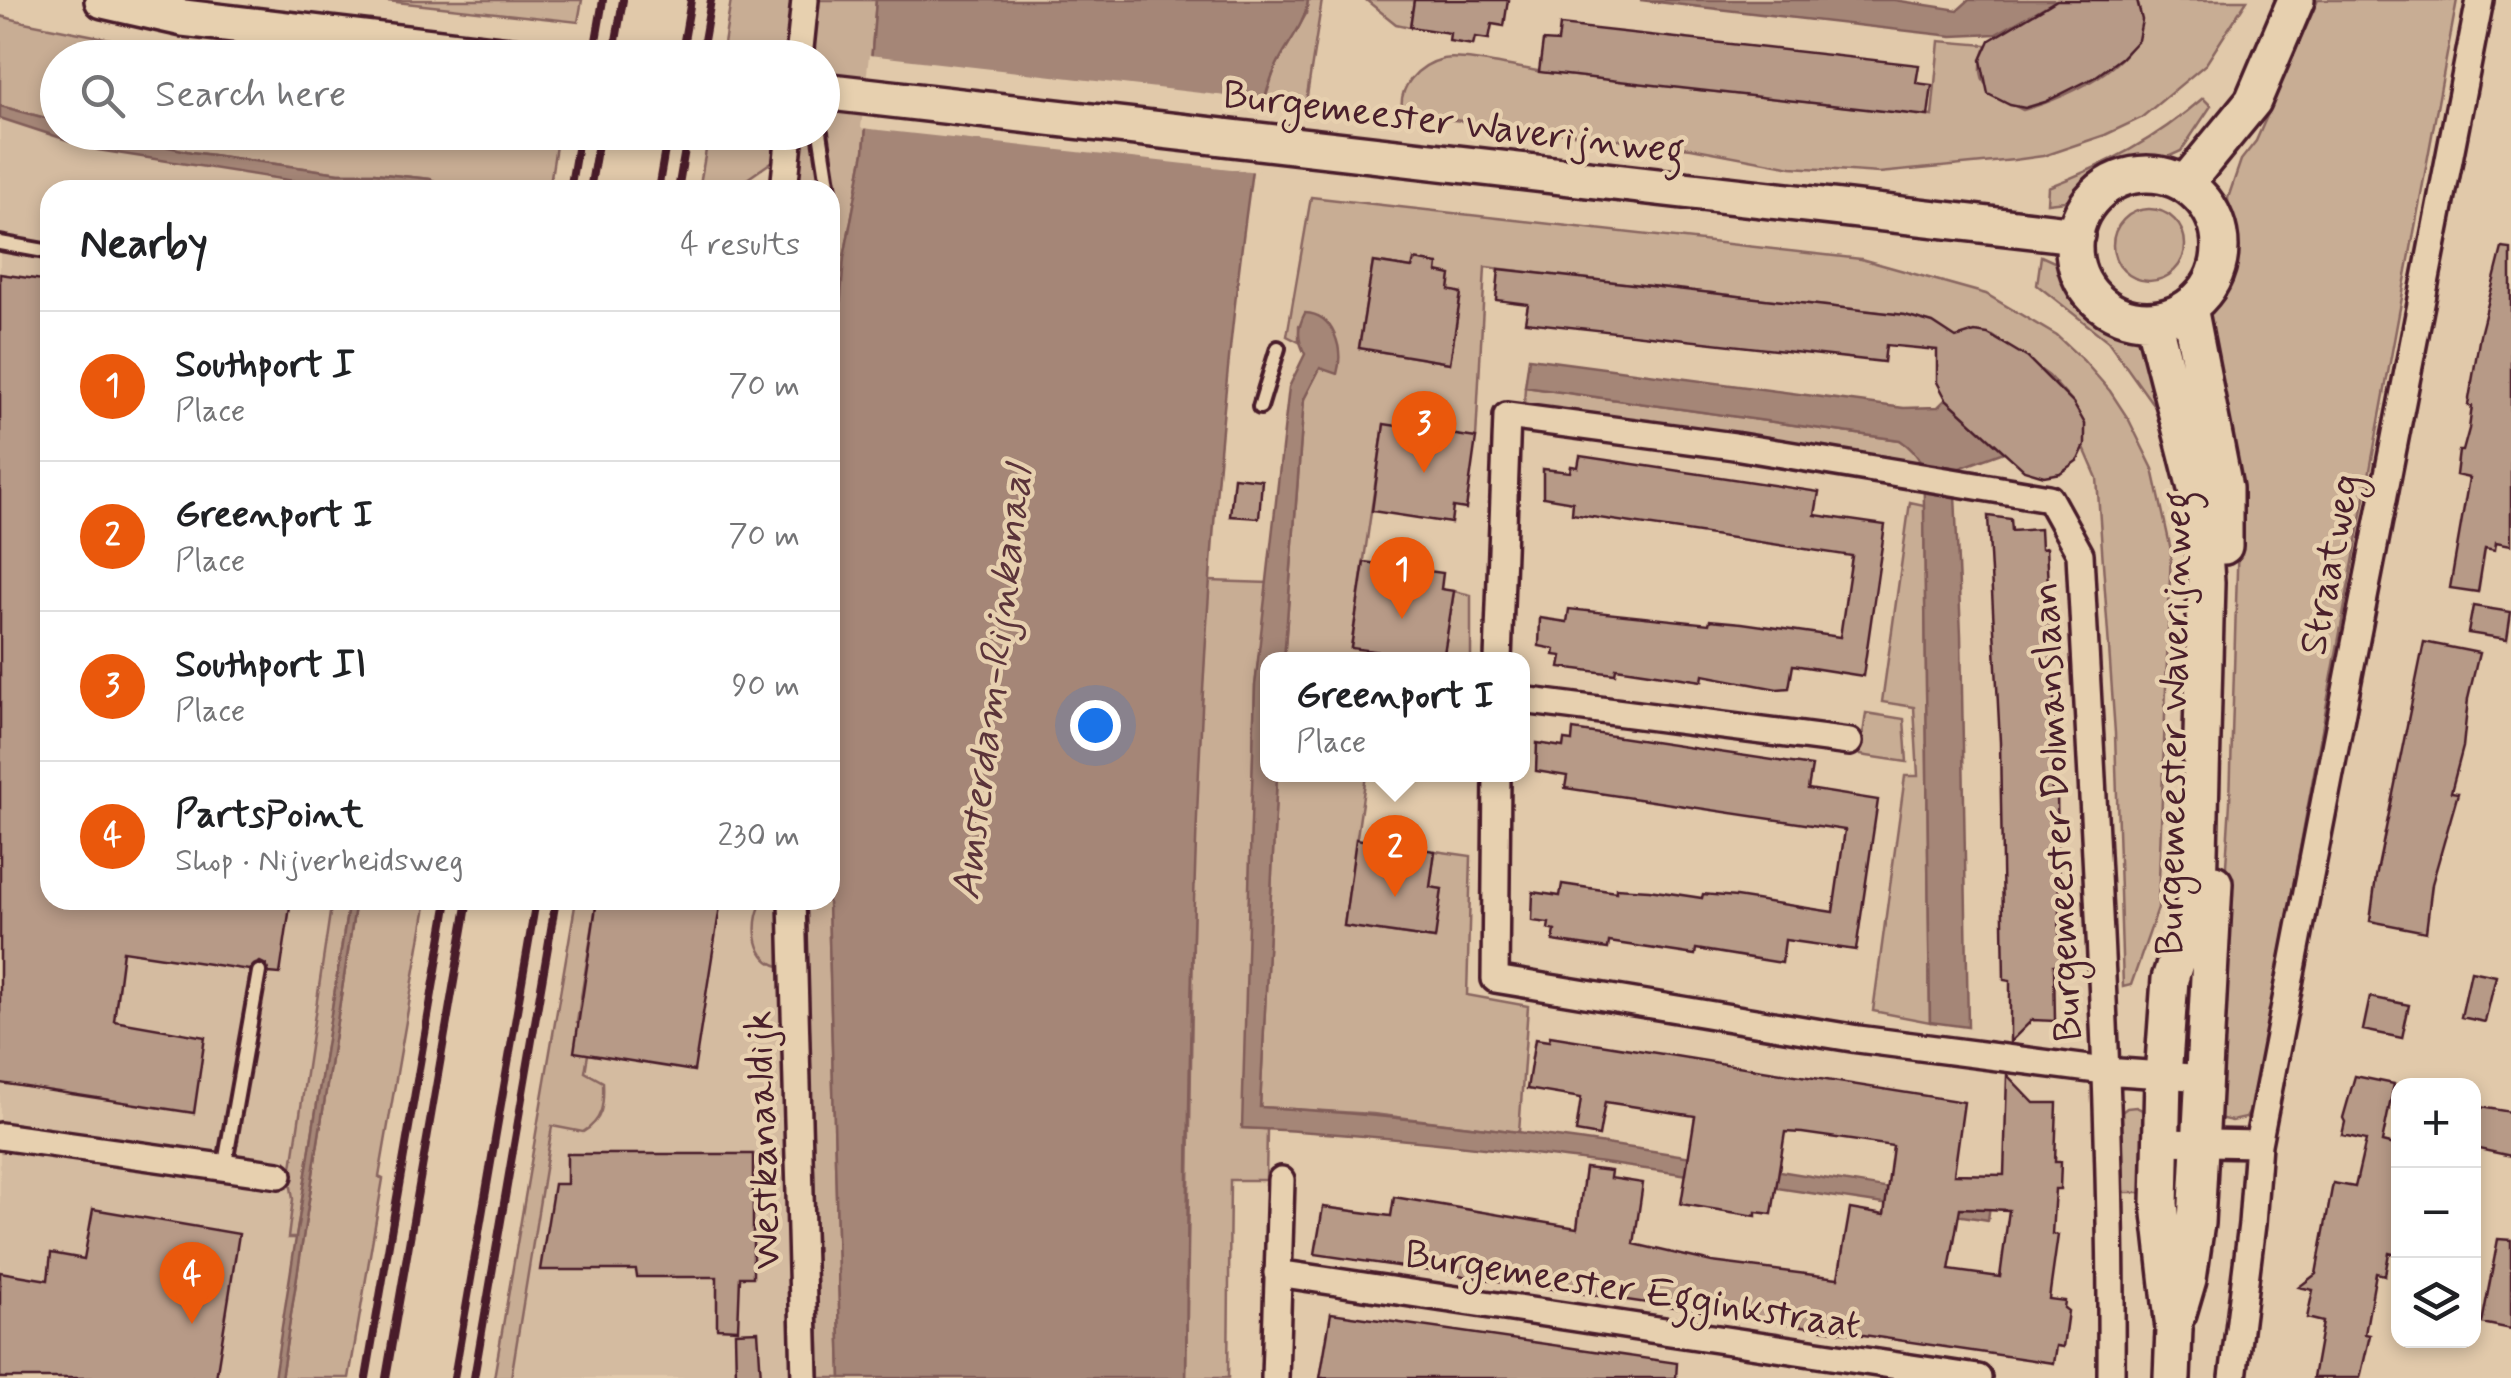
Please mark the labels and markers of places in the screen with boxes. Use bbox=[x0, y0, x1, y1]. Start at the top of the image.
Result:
pin: 3 bbox=[1392, 390, 1456, 473]
pin: 1 bbox=[1370, 536, 1434, 619]
pin: 2 bbox=[1362, 814, 1428, 897]
pin: 4 bbox=[160, 1242, 224, 1324]

